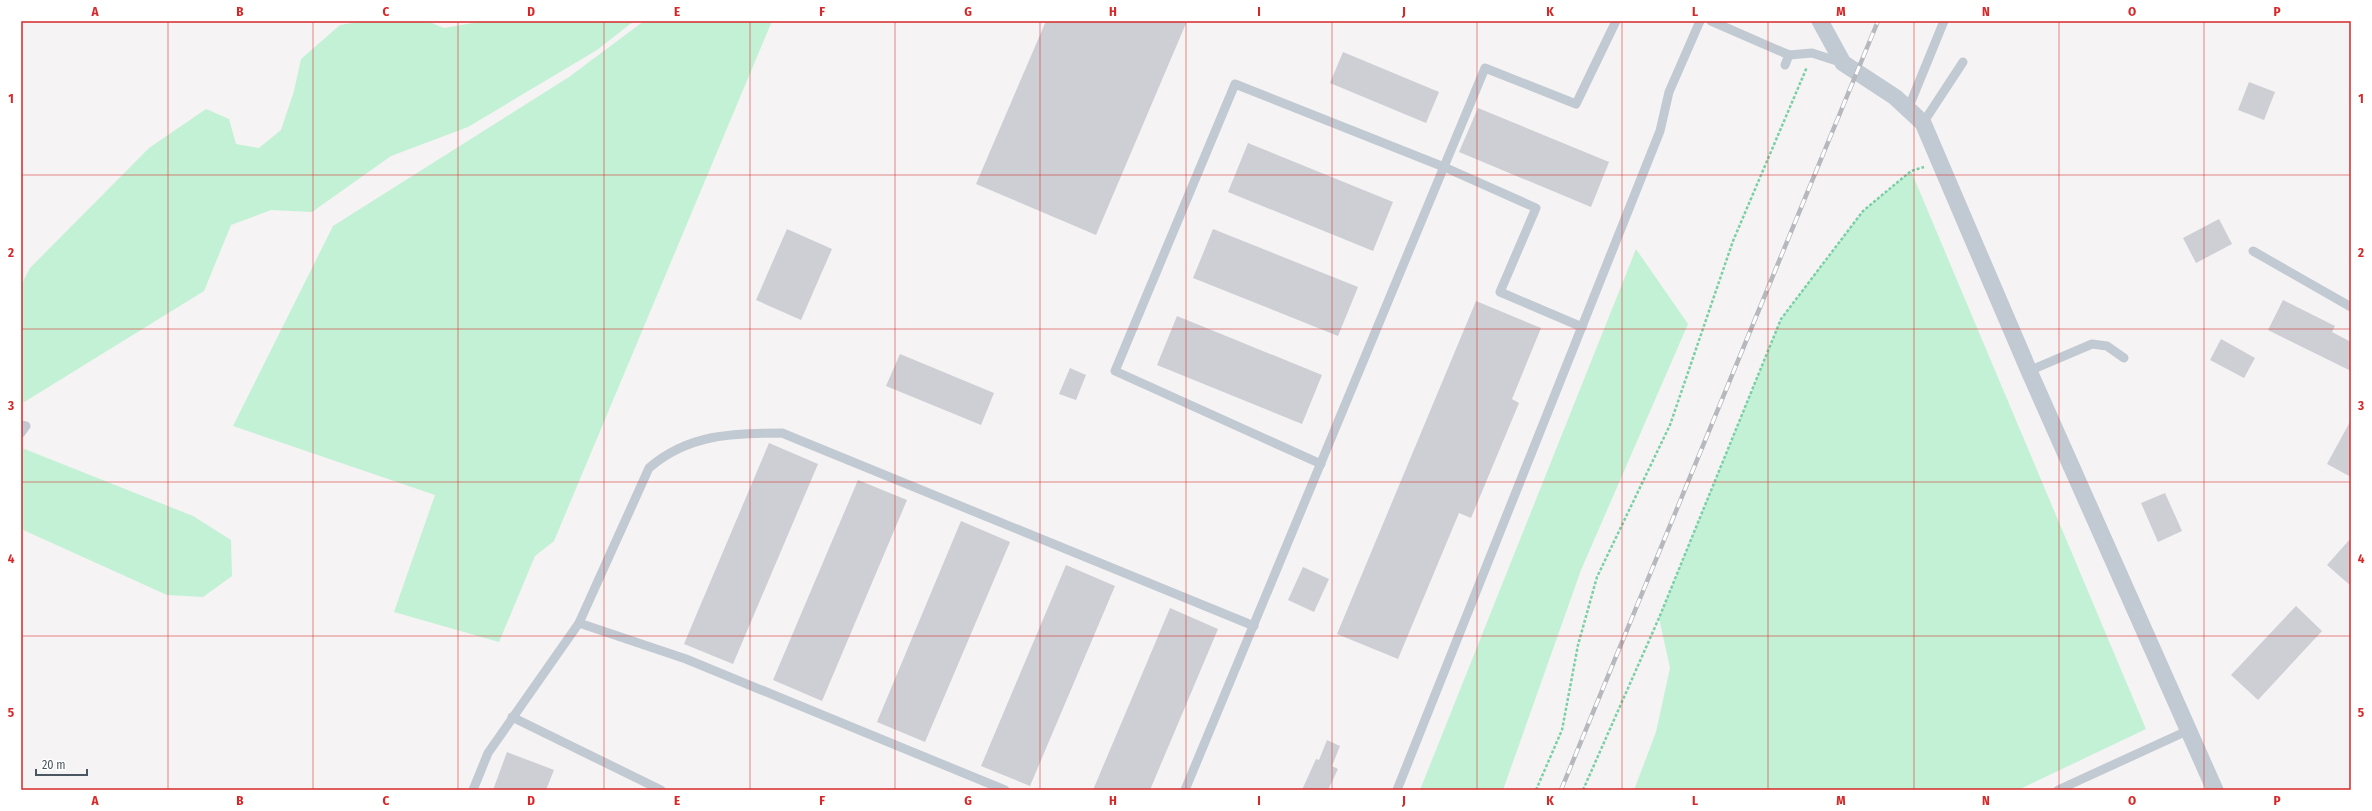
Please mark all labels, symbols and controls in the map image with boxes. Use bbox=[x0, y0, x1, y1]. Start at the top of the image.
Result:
text: A bbox=[90, 4, 99, 19]
text: B bbox=[236, 4, 244, 19]
text: C bbox=[383, 4, 390, 19]
text: D bbox=[527, 4, 535, 19]
text: E bbox=[674, 4, 680, 19]
text: F bbox=[819, 4, 825, 19]
text: G bbox=[964, 4, 972, 19]
text: H bbox=[1109, 4, 1117, 19]
text: I bbox=[1257, 4, 1261, 19]
text: J bbox=[1401, 4, 1406, 19]
text: K bbox=[1546, 4, 1554, 19]
text: L bbox=[1692, 4, 1698, 19]
text: M bbox=[1836, 4, 1846, 19]
text: N bbox=[1982, 4, 1990, 19]
text: O bbox=[2128, 4, 2136, 19]
text: P bbox=[2273, 4, 2281, 19]
text: 1 bbox=[8, 91, 14, 106]
text: 1 bbox=[2358, 91, 2364, 106]
text: 2 bbox=[7, 245, 14, 260]
text: 2 bbox=[2357, 245, 2364, 260]
text: 3 bbox=[7, 398, 14, 413]
text: 3 bbox=[2357, 398, 2364, 413]
text: 4 bbox=[8, 551, 15, 566]
text: 4 bbox=[2358, 551, 2365, 566]
text: 5 bbox=[8, 705, 14, 720]
text: 5 bbox=[2358, 705, 2364, 720]
scale bar bbox=[36, 751, 87, 777]
text: 20 m bbox=[42, 758, 66, 772]
text: A bbox=[90, 793, 99, 808]
text: B bbox=[236, 793, 244, 808]
text: C bbox=[383, 793, 390, 808]
text: D bbox=[527, 793, 535, 808]
text: E bbox=[674, 793, 680, 808]
text: F bbox=[819, 793, 825, 808]
text: G bbox=[964, 793, 972, 808]
text: H bbox=[1109, 793, 1117, 808]
text: I bbox=[1257, 793, 1261, 808]
text: J bbox=[1401, 793, 1406, 808]
text: K bbox=[1546, 793, 1554, 808]
text: L bbox=[1692, 793, 1698, 808]
text: M bbox=[1836, 793, 1846, 808]
text: N bbox=[1982, 793, 1990, 808]
text: O bbox=[2128, 793, 2136, 808]
text: P bbox=[2273, 793, 2281, 808]

